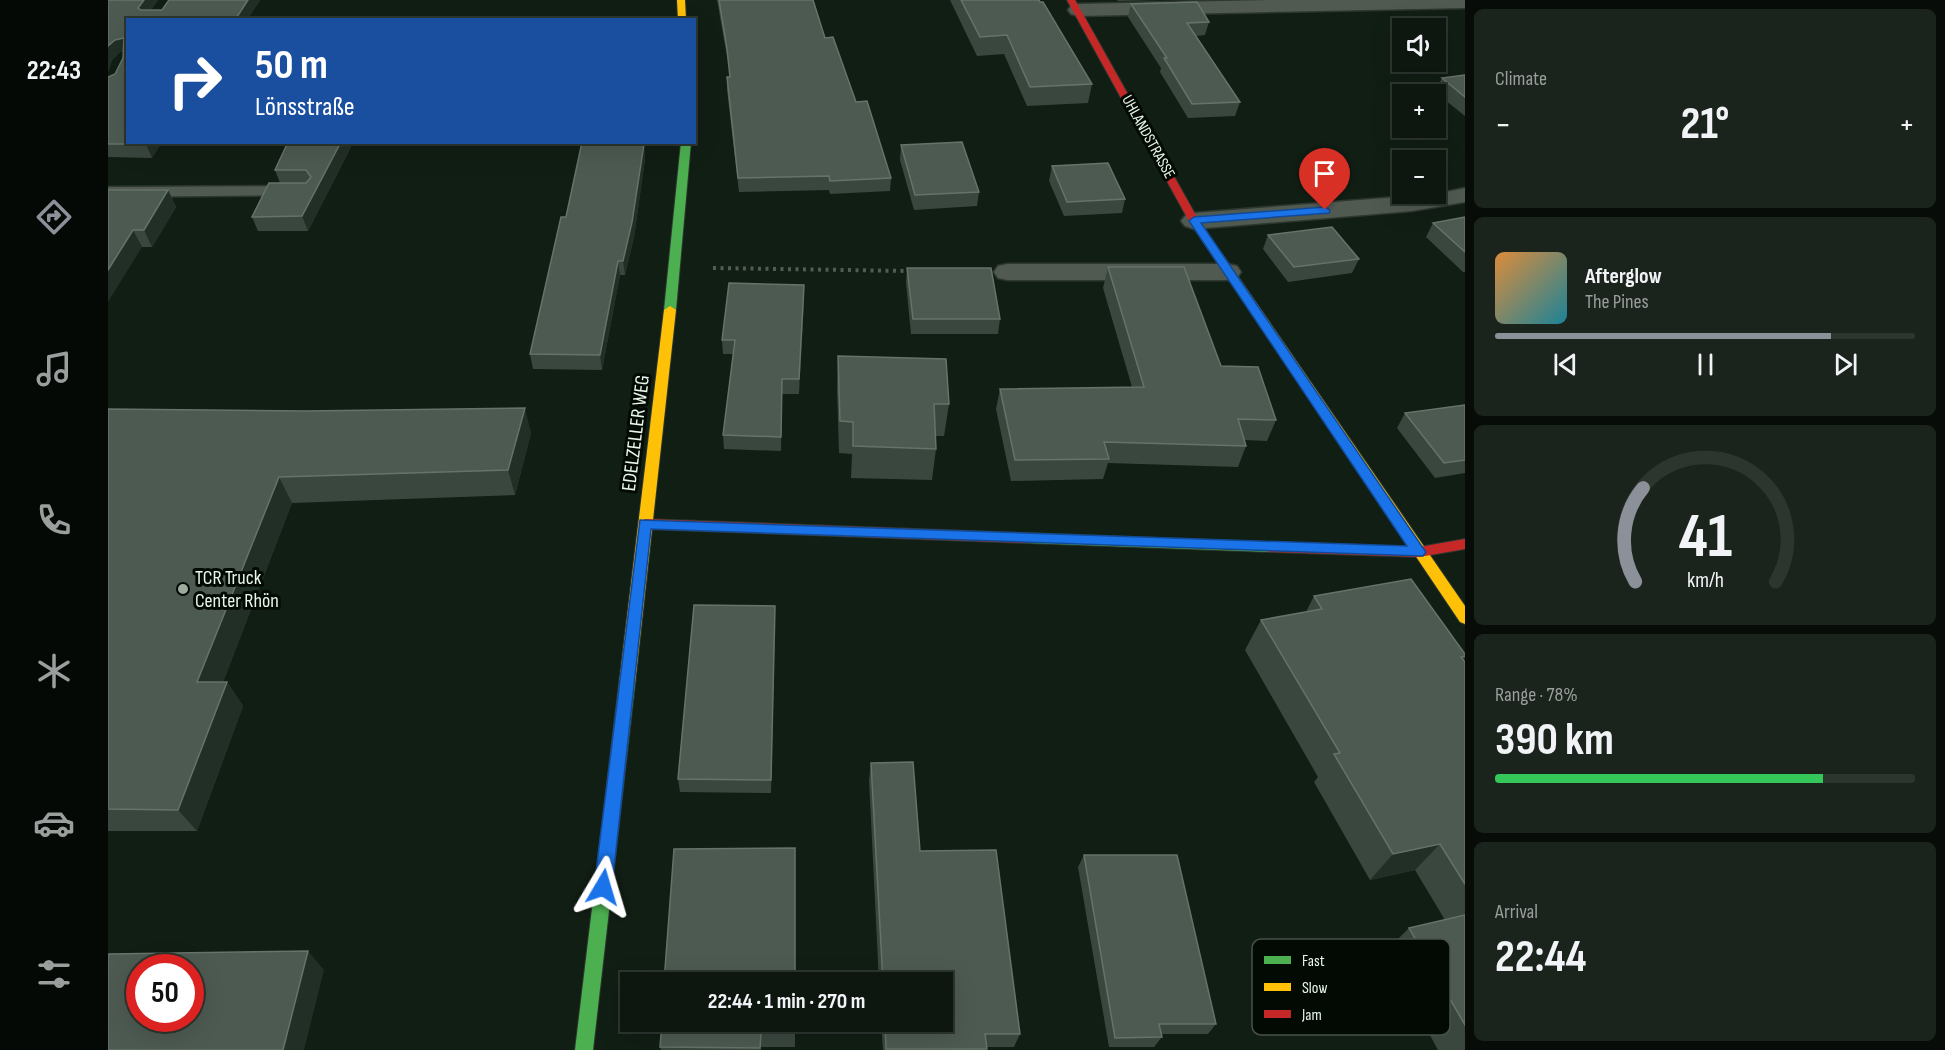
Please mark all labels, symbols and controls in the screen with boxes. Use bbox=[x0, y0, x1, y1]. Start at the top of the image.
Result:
map controls bbox=[1392, 18, 1446, 204]
button: sound bbox=[1392, 18, 1446, 72]
text: 50 m bbox=[255, 40, 328, 91]
icon: right bbox=[156, 42, 234, 120]
text: 22:43 bbox=[27, 55, 81, 87]
text: Climate bbox=[1495, 67, 1547, 91]
button: + bbox=[1392, 84, 1446, 138]
text: Lönsstraße bbox=[255, 91, 355, 123]
street label: UHLANDSTRASSE bbox=[1117, 92, 1179, 182]
text: 21° bbox=[1681, 97, 1729, 152]
text: − bbox=[1495, 105, 1511, 145]
text: + bbox=[1899, 105, 1915, 145]
pin bbox=[1299, 148, 1350, 210]
button: − bbox=[1392, 150, 1446, 204]
icon: arrive bbox=[1308, 157, 1341, 190]
icon: directions bbox=[33, 196, 75, 238]
text: Afterglow bbox=[1585, 263, 1662, 290]
text: The Pines bbox=[1585, 290, 1649, 314]
icon: music bbox=[33, 348, 75, 390]
icon: previous bbox=[1549, 348, 1582, 381]
icon: pause bbox=[1689, 348, 1722, 381]
icon: next bbox=[1829, 348, 1862, 381]
street label: EDELZELLER WEG bbox=[617, 374, 655, 492]
icon: phone bbox=[33, 499, 75, 541]
text: 41 bbox=[1678, 500, 1732, 575]
place label: TCR Truck Center Rhön bbox=[195, 566, 279, 613]
text: km/h bbox=[1686, 568, 1724, 593]
marker: TCR Truck Center Rhön bbox=[176, 582, 190, 596]
icon: climate bbox=[33, 650, 75, 692]
text: Range · 78% bbox=[1495, 683, 1578, 707]
text: 390 km bbox=[1495, 713, 1614, 768]
icon: car bbox=[33, 802, 75, 844]
position arrow bbox=[571, 855, 635, 919]
text: Arrival bbox=[1495, 900, 1538, 924]
text: 22:44 bbox=[1495, 930, 1587, 985]
legend bbox=[1252, 939, 1450, 1035]
text: Fast bbox=[1302, 952, 1325, 971]
icon: filters bbox=[33, 953, 75, 995]
speed limit sign: 50 bbox=[126, 954, 204, 1032]
text: Slow bbox=[1302, 979, 1327, 998]
text: 22:44 · 1 min · 270 m bbox=[708, 988, 865, 1015]
text: Jam bbox=[1301, 1006, 1322, 1025]

